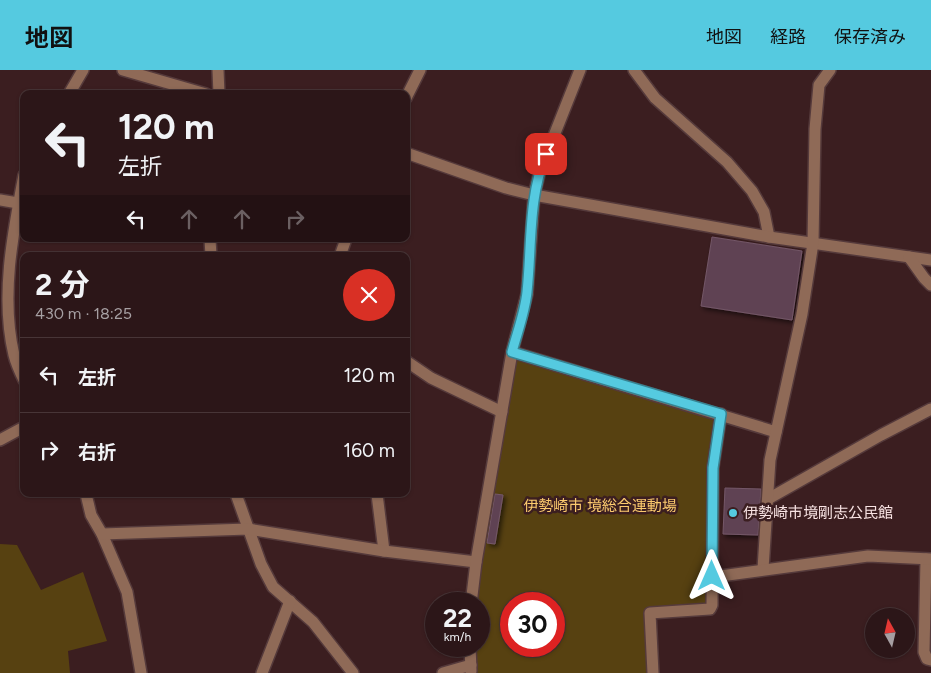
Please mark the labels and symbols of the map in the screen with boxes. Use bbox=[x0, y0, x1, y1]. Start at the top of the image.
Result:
pin bbox=[525, 133, 567, 175]
park label: 伊勢崎市 境総合運動場 bbox=[523, 497, 677, 515]
place label: 伊勢崎市境剛志公民館 bbox=[743, 504, 893, 522]
marker: 伊勢崎市境剛志公民館 bbox=[727, 507, 739, 519]
position arrow bbox=[685, 549, 737, 601]
speed limit sign: 30 bbox=[500, 592, 565, 657]
north arrow bbox=[865, 608, 915, 658]

